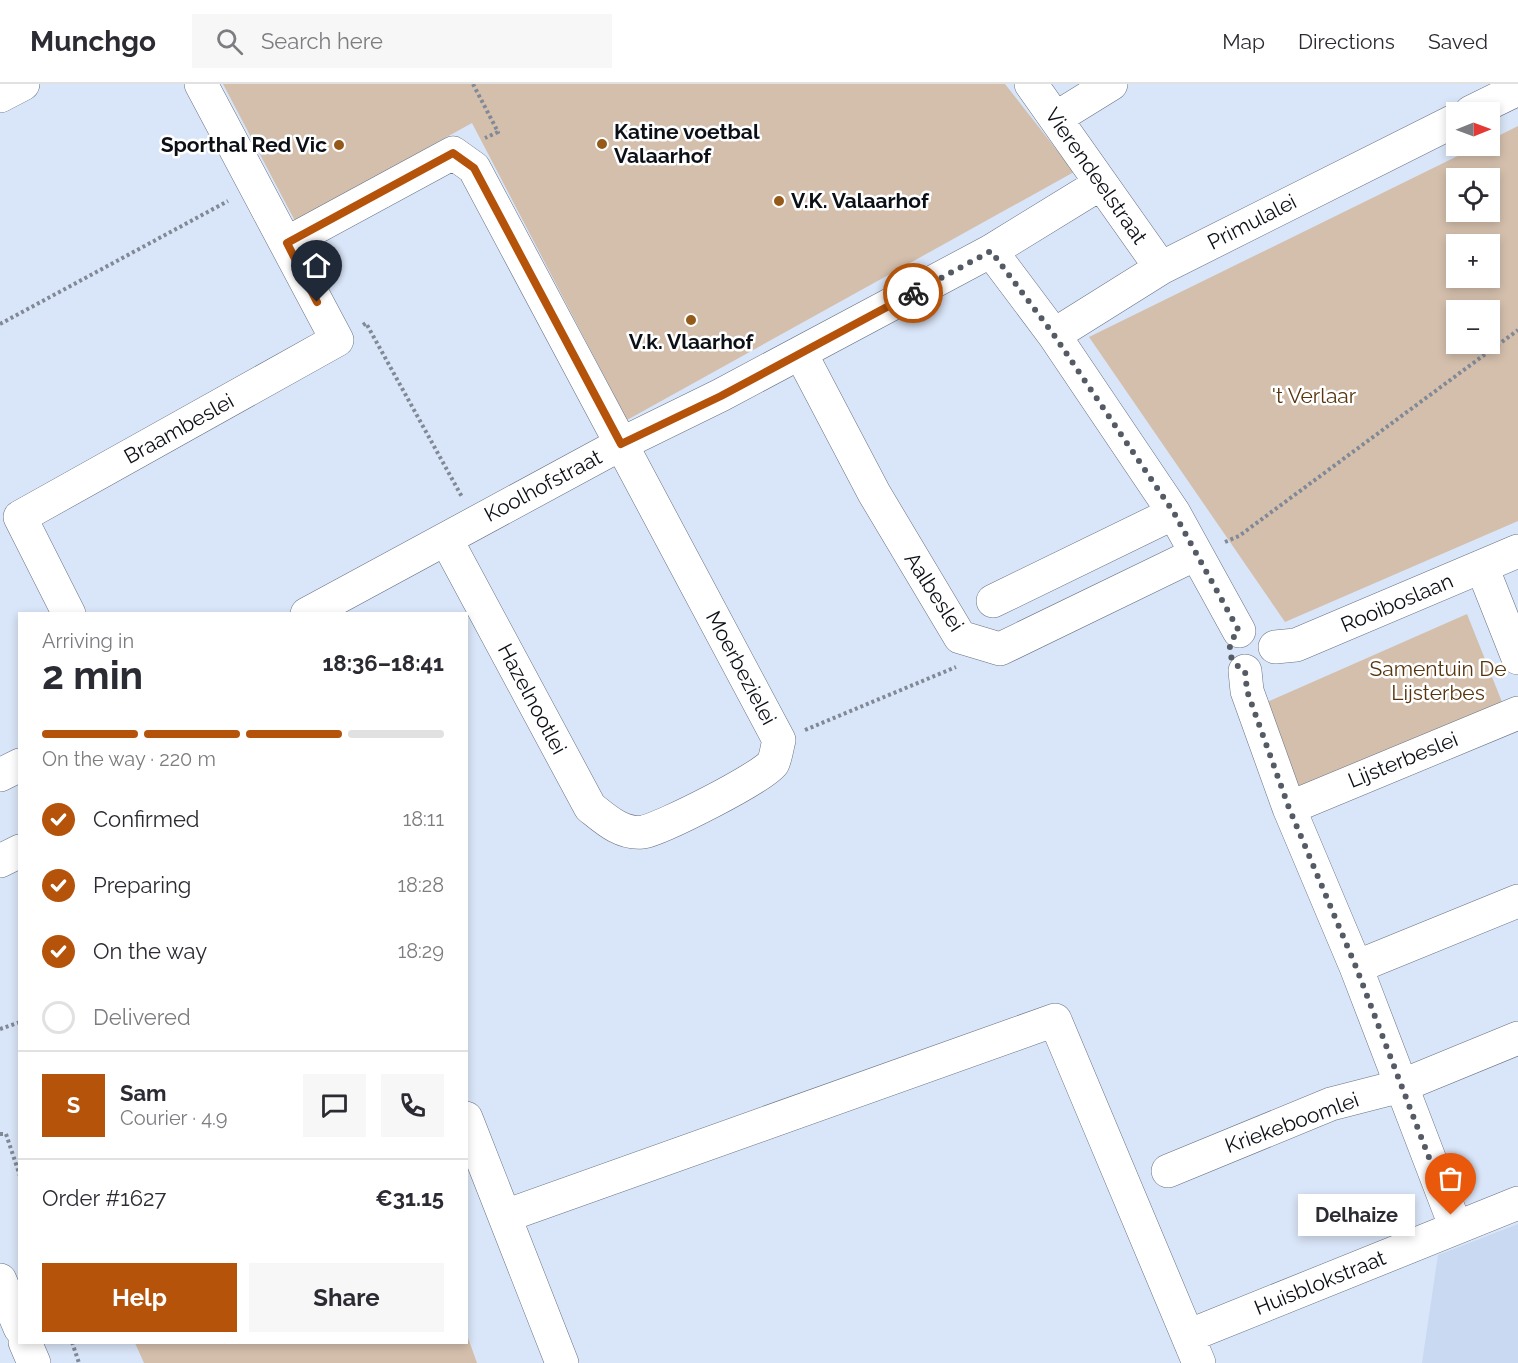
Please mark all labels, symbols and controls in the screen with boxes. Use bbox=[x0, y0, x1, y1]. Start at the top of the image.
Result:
search box bbox=[192, 14, 612, 68]
text: Munchgo bbox=[30, 25, 156, 58]
icon: search bbox=[213, 25, 246, 58]
text: Search here bbox=[261, 28, 383, 54]
text: Map bbox=[1222, 29, 1265, 54]
text: Directions bbox=[1298, 29, 1395, 54]
text: Saved bbox=[1428, 29, 1488, 54]
north arrow bbox=[1446, 102, 1500, 156]
map controls bbox=[1446, 102, 1500, 354]
street label: Vierendeelstraat bbox=[1040, 103, 1153, 249]
place label: Katine voetbal Valaarhof bbox=[614, 119, 760, 168]
place label: Sporthal Red Vic bbox=[161, 132, 327, 157]
marker: Katine voetbal Valaarhof bbox=[595, 137, 609, 151]
marker: Sporthal Red Vic bbox=[332, 138, 346, 152]
button: locate bbox=[1446, 168, 1500, 222]
place label: V.K. Valaarhof bbox=[791, 188, 930, 213]
street label: Primulalei bbox=[1203, 188, 1300, 255]
marker: V.K. Valaarhof bbox=[772, 194, 786, 208]
button: + bbox=[1446, 234, 1500, 288]
pin bbox=[291, 240, 342, 302]
icon: home bbox=[300, 249, 333, 282]
courier bbox=[883, 263, 943, 323]
icon: bike bbox=[897, 277, 930, 310]
button: − bbox=[1446, 300, 1500, 354]
marker: V.k. Vlaarhof bbox=[684, 313, 698, 327]
place label: V.k. Vlaarhof bbox=[629, 329, 754, 354]
park label: 't Verlaar bbox=[1272, 383, 1357, 408]
street label: Braambeslei bbox=[120, 388, 238, 469]
street label: Koolhofstraat bbox=[480, 444, 606, 527]
street label: Aalbeslei bbox=[900, 548, 969, 636]
street label: Rooiboslaan bbox=[1337, 568, 1457, 637]
street label: Moerbezielei bbox=[701, 607, 782, 729]
text: Arriving in bbox=[42, 629, 134, 653]
street label: Hazelnootlei bbox=[493, 639, 572, 758]
text: 18:36–18:41 bbox=[322, 650, 444, 676]
text: 2 min bbox=[42, 652, 143, 698]
park label: Samentuin De Lijsterbes bbox=[1370, 656, 1506, 705]
street label: Lijsterbeslei bbox=[1344, 726, 1461, 793]
text: On the way · 220 m bbox=[42, 747, 216, 771]
icon: check bbox=[42, 803, 75, 836]
text: Confirmed bbox=[93, 806, 200, 832]
text: 18:11 bbox=[403, 807, 444, 831]
icon: check bbox=[42, 869, 75, 902]
text: Preparing bbox=[93, 872, 191, 898]
text: 18:28 bbox=[398, 873, 444, 897]
icon: check bbox=[42, 935, 75, 968]
text: On the way bbox=[93, 938, 207, 964]
text: 18:29 bbox=[398, 939, 444, 963]
text: Delivered bbox=[93, 1004, 191, 1030]
button: chat bbox=[303, 1074, 366, 1137]
button: phone bbox=[381, 1074, 444, 1137]
text: Sam bbox=[120, 1080, 167, 1106]
street label: Kriekeboomlei bbox=[1222, 1087, 1362, 1158]
text: S bbox=[67, 1092, 80, 1118]
text: Courier · 4.9 bbox=[120, 1106, 228, 1130]
pin bbox=[1425, 1153, 1476, 1215]
icon: bag bbox=[1434, 1162, 1467, 1195]
text: Order #1627 bbox=[42, 1185, 166, 1211]
text: €31.15 bbox=[375, 1185, 444, 1211]
callout: Delhaize bbox=[1298, 1194, 1415, 1236]
text: Delhaize bbox=[1315, 1203, 1398, 1227]
street label: Huisblokstraat bbox=[1251, 1245, 1389, 1320]
button: Help bbox=[42, 1263, 237, 1332]
button: Share bbox=[249, 1263, 444, 1332]

